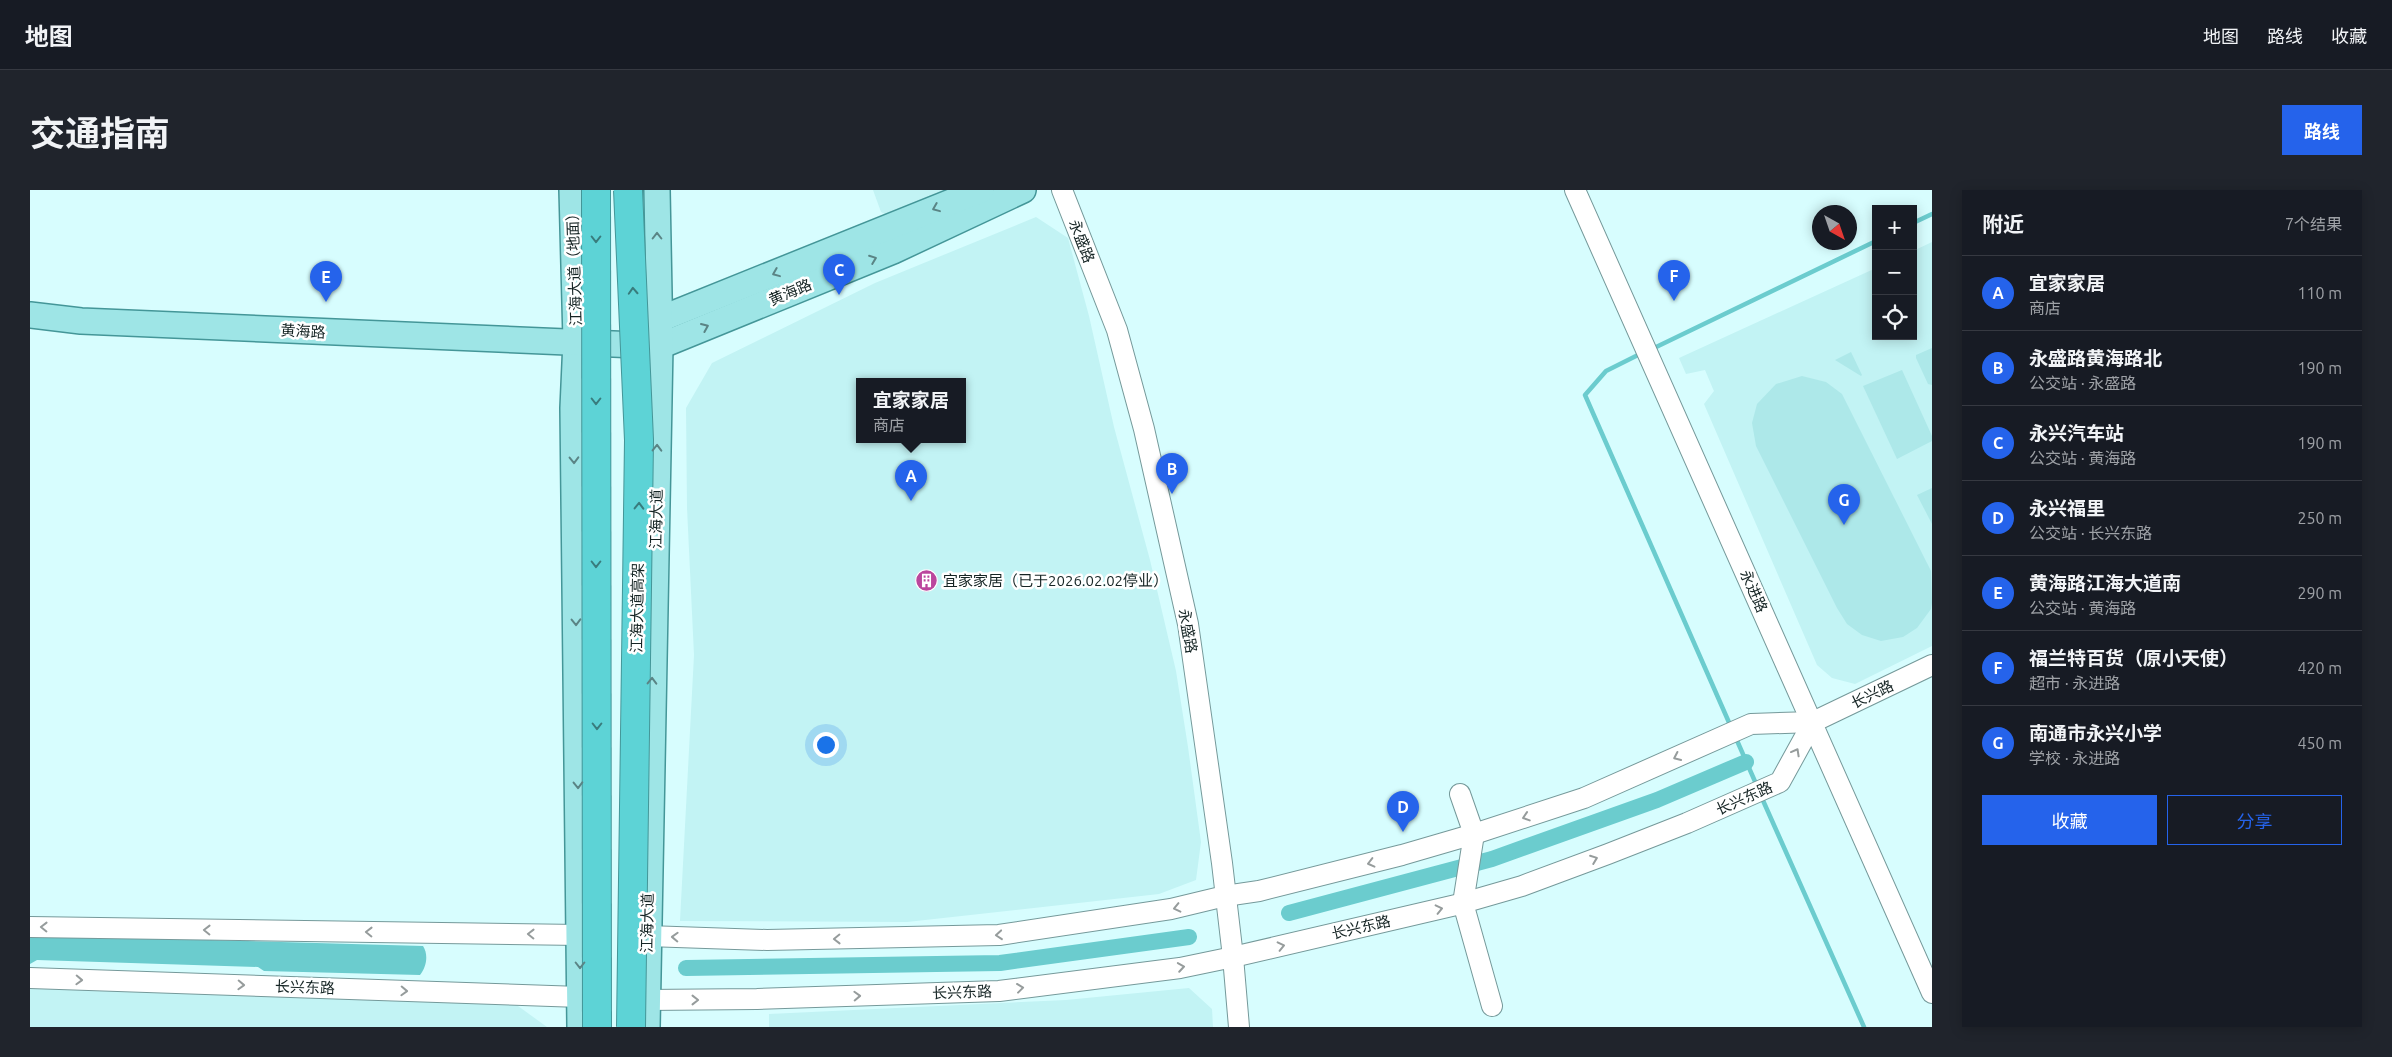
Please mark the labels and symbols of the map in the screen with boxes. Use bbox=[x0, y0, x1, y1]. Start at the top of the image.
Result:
one-way arrow bbox=[932, 202, 941, 212]
north arrow bbox=[1812, 205, 1857, 250]
street label: 江海大道（地面） bbox=[563, 206, 585, 326]
street label: 永盛路 bbox=[1066, 217, 1098, 265]
one-way arrow bbox=[652, 232, 662, 240]
one-way arrow bbox=[591, 235, 601, 243]
pin: C bbox=[823, 254, 855, 295]
one-way arrow bbox=[869, 255, 877, 265]
pin: F bbox=[1658, 260, 1690, 301]
pin: E bbox=[310, 261, 342, 302]
one-way arrow bbox=[772, 266, 781, 277]
street label: 黄海路 bbox=[766, 275, 814, 309]
one-way arrow bbox=[627, 287, 638, 295]
street label: 黄海路 bbox=[280, 321, 326, 341]
one-way arrow bbox=[700, 323, 709, 333]
one-way arrow bbox=[591, 398, 601, 405]
one-way arrow bbox=[652, 444, 663, 452]
pin: B bbox=[1156, 453, 1188, 494]
one-way arrow bbox=[569, 456, 579, 464]
pin: A bbox=[895, 460, 927, 501]
pin: G bbox=[1828, 484, 1860, 525]
street label: 江海大道 bbox=[647, 489, 665, 549]
one-way arrow bbox=[633, 502, 644, 510]
one-way arrow bbox=[591, 560, 601, 568]
street label: 江海大道高架 bbox=[628, 563, 646, 653]
street label: 永进路 bbox=[1737, 567, 1771, 615]
building icon: 宜家家居（已于2026.02.02停业） bbox=[915, 568, 939, 592]
place label: 宜家家居（已于2026.02.02停业） bbox=[943, 572, 1168, 589]
street label: 永盛路 bbox=[1176, 607, 1200, 655]
one-way arrow bbox=[571, 619, 581, 627]
street label: 长兴路 bbox=[1848, 676, 1896, 712]
one-way arrow bbox=[647, 677, 658, 685]
one-way arrow bbox=[592, 722, 602, 730]
your location bbox=[813, 732, 839, 758]
one-way arrow bbox=[1790, 749, 1800, 758]
one-way arrow bbox=[1673, 751, 1682, 762]
street label: 长兴东路 bbox=[1713, 778, 1775, 818]
one-way arrow bbox=[573, 781, 584, 789]
pin: D bbox=[1387, 791, 1419, 832]
one-way arrow bbox=[1523, 811, 1531, 821]
one-way arrow bbox=[1589, 855, 1597, 865]
one-way arrow bbox=[1366, 857, 1375, 868]
street label: 江海大道 bbox=[638, 893, 656, 953]
one-way arrow bbox=[1173, 902, 1182, 913]
one-way arrow bbox=[1435, 904, 1444, 915]
street label: 长兴东路 bbox=[1330, 912, 1392, 942]
one-way arrow bbox=[40, 922, 48, 932]
one-way arrow bbox=[202, 924, 210, 935]
one-way arrow bbox=[365, 927, 372, 937]
one-way arrow bbox=[527, 929, 535, 939]
one-way arrow bbox=[995, 929, 1003, 940]
one-way arrow bbox=[670, 932, 678, 943]
one-way arrow bbox=[833, 934, 840, 944]
one-way arrow bbox=[1276, 941, 1285, 952]
one-way arrow bbox=[575, 962, 585, 969]
one-way arrow bbox=[1176, 963, 1185, 973]
one-way arrow bbox=[75, 975, 83, 985]
street label: 长兴东路 bbox=[275, 977, 335, 997]
one-way arrow bbox=[237, 980, 245, 991]
street label: 长兴东路 bbox=[932, 982, 992, 1002]
one-way arrow bbox=[1016, 983, 1024, 994]
one-way arrow bbox=[400, 986, 408, 996]
one-way arrow bbox=[854, 991, 862, 1001]
one-way arrow bbox=[692, 995, 699, 1005]

